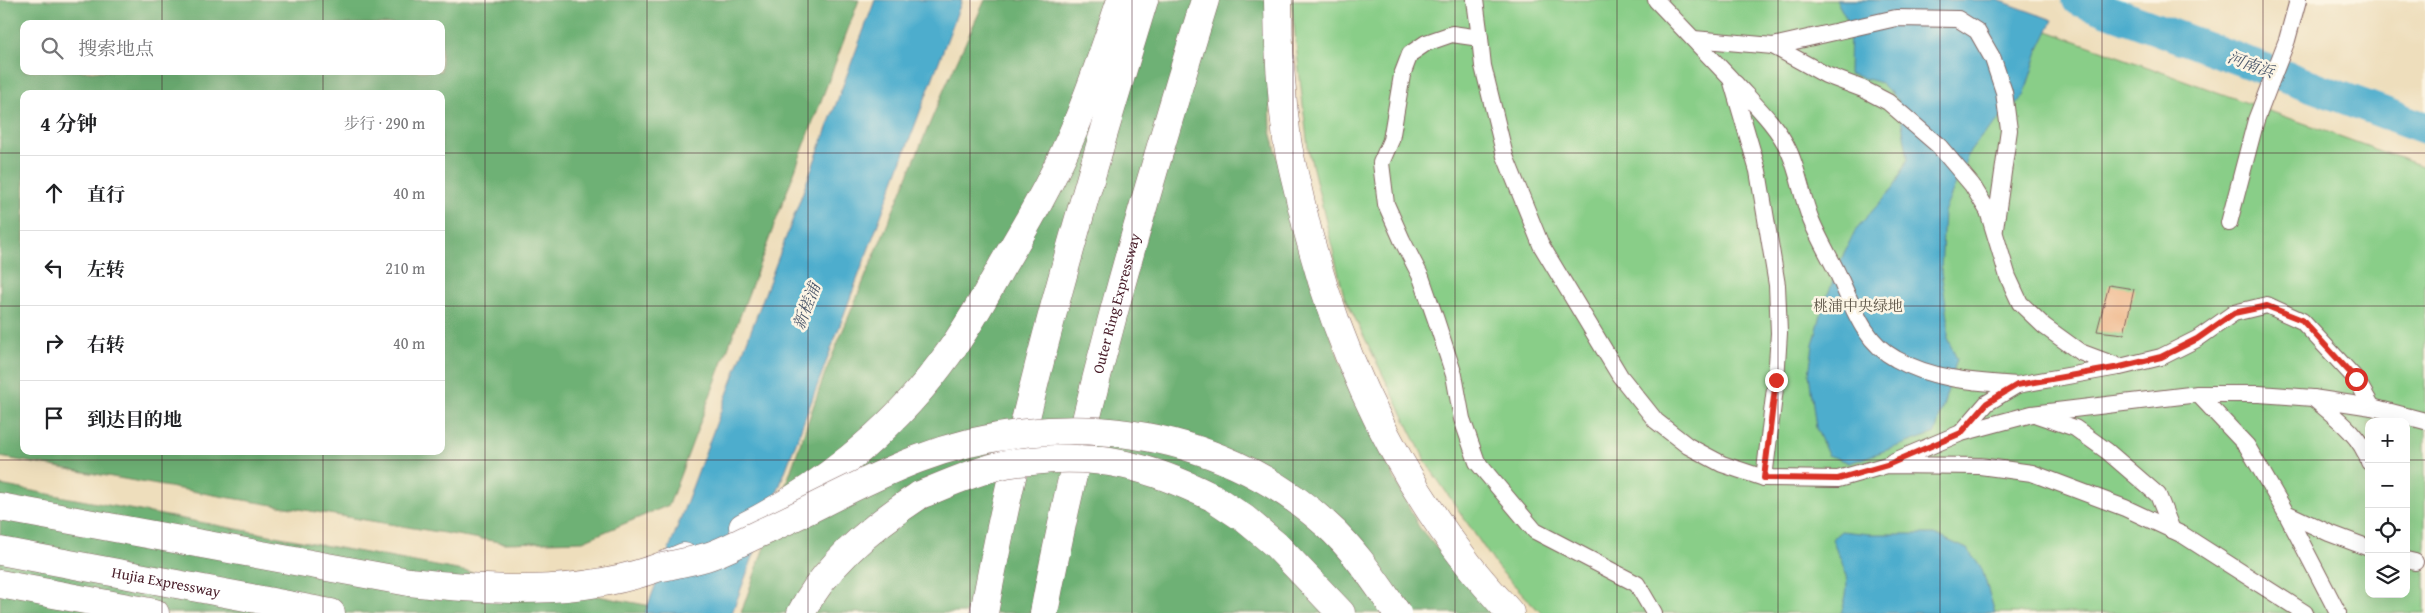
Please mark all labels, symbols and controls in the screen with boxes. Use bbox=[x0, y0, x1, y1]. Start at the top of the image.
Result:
search box bbox=[20, 20, 445, 75]
icon: search bbox=[38, 34, 66, 62]
text: 搜索地点 bbox=[78, 34, 154, 62]
water label: 河南浜 bbox=[2224, 45, 2280, 84]
text: 4 分钟 bbox=[40, 108, 98, 139]
text: 步行 · 290 m bbox=[344, 111, 425, 135]
icon: ahead bbox=[40, 179, 68, 207]
text: 直行 bbox=[87, 180, 125, 208]
text: 40 m bbox=[393, 181, 425, 205]
street label: Outer Ring Expressway bbox=[1087, 230, 1145, 376]
icon: left bbox=[40, 254, 68, 282]
text: 左转 bbox=[87, 255, 125, 283]
text: 210 m bbox=[385, 256, 425, 280]
water label: 新槎浦 bbox=[786, 277, 827, 333]
park label: 桃浦中央绿地 bbox=[1813, 295, 1903, 316]
icon: right bbox=[40, 329, 68, 357]
text: 右转 bbox=[87, 330, 125, 358]
text: 40 m bbox=[393, 331, 425, 355]
route start bbox=[2345, 368, 2368, 391]
route end bbox=[1765, 369, 1788, 392]
icon: arrive bbox=[40, 404, 68, 432]
text: 到达目的地 bbox=[87, 405, 182, 433]
map controls bbox=[2365, 418, 2410, 598]
button: + bbox=[2365, 418, 2410, 463]
button: − bbox=[2365, 463, 2410, 508]
button: locate bbox=[2365, 508, 2410, 553]
button: layers bbox=[2365, 553, 2410, 598]
street label: Hujia Expressway bbox=[110, 561, 223, 602]

